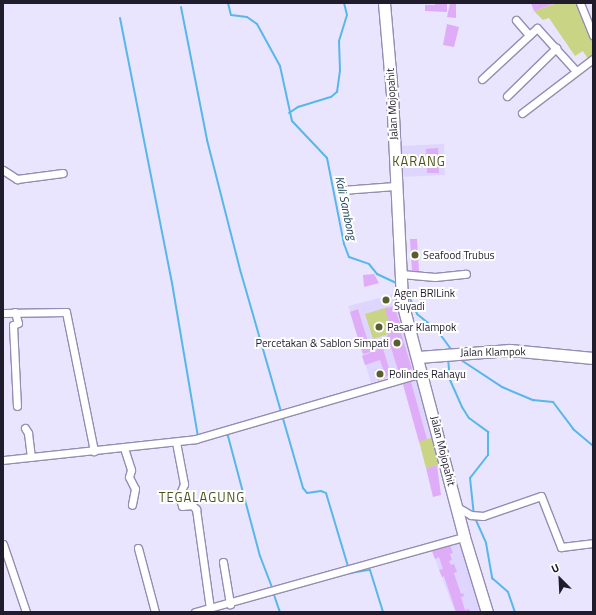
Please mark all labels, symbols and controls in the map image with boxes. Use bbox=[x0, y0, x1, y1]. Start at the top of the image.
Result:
street label: Jalan Mojopahit bbox=[384, 68, 400, 140]
district label: KARANG bbox=[392, 153, 446, 169]
water label: Kali Sambong bbox=[332, 175, 360, 241]
place label: Seafood Trubus bbox=[423, 248, 495, 262]
marker: Seafood Trubus bbox=[410, 250, 420, 260]
place label: Agen BRILink Suyadi bbox=[394, 287, 455, 313]
marker: Agen BRILink Suyadi bbox=[381, 295, 391, 305]
place label: Pasar Klampok bbox=[387, 320, 456, 334]
marker: Pasar Klampok bbox=[374, 322, 384, 332]
place label: Percetakan & Sablon Simpati bbox=[256, 336, 389, 350]
marker: Percetakan & Sablon Simpati bbox=[392, 338, 402, 348]
street label: Jalan Klampok bbox=[460, 345, 526, 359]
place label: Polindes Rahayu bbox=[389, 367, 466, 381]
marker: Polindes Rahayu bbox=[374, 368, 386, 380]
street label: Jalan Mojopahit bbox=[428, 415, 458, 487]
district label: TEGALAGUNG bbox=[159, 489, 245, 505]
north arrow bbox=[540, 559, 580, 599]
text: U bbox=[549, 559, 562, 577]

